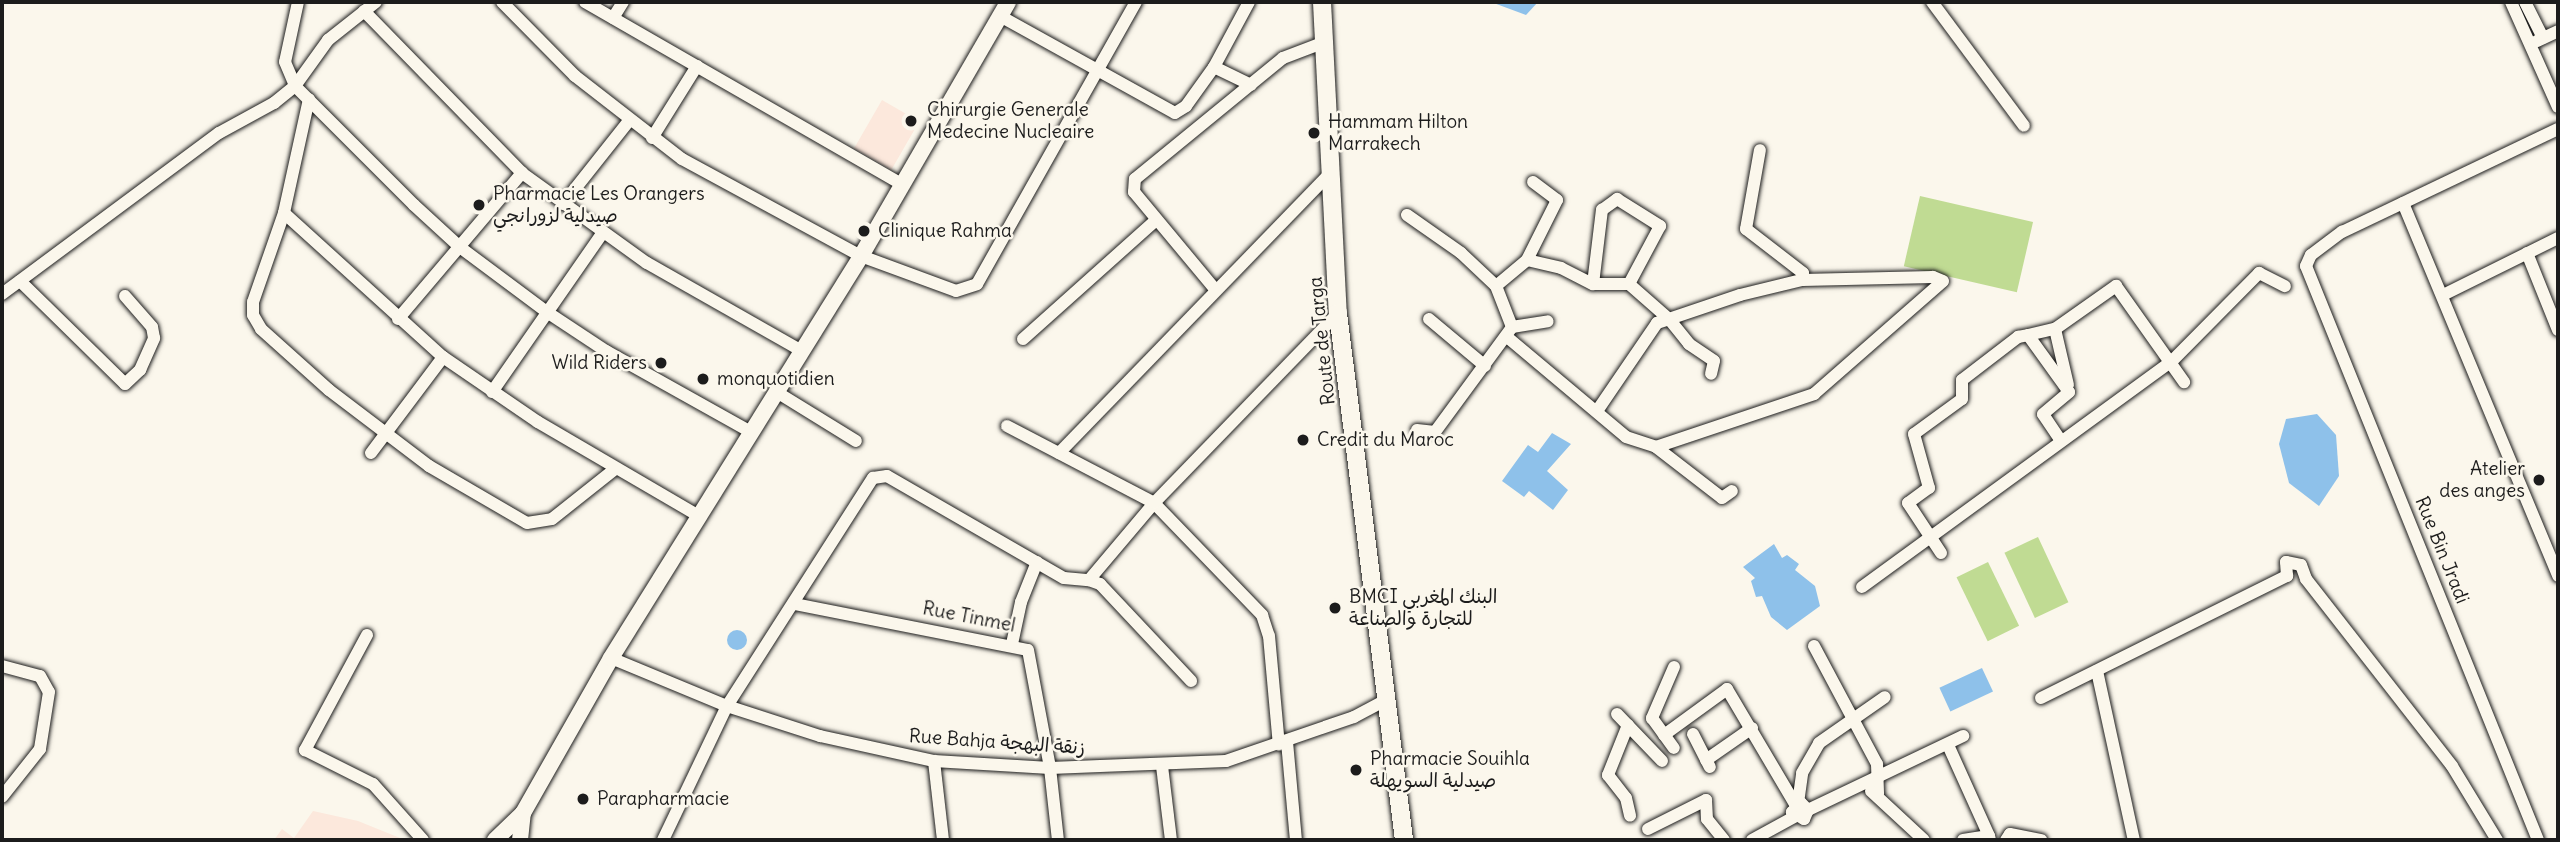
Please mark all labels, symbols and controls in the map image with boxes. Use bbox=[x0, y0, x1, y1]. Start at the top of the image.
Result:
place label: Chirurgie Generale Medecine Nucleaire bbox=[927, 99, 1094, 143]
marker: Chirurgie Generale Medecine Nucleaire bbox=[901, 111, 921, 131]
place label: Hammam Hilton Marrakech bbox=[1328, 111, 1468, 155]
marker: Hammam Hilton Marrakech bbox=[1306, 125, 1322, 141]
place label: Pharmacie Les Orangers صيدلية لزورانجي bbox=[493, 183, 705, 227]
marker: Pharmacie Les Orangers صيدلية لزورانجي bbox=[471, 197, 487, 213]
place label: Clinique Rahma bbox=[878, 220, 1012, 242]
marker: Clinique Rahma bbox=[856, 223, 872, 239]
street label: Route de Targa bbox=[1304, 276, 1340, 406]
place label: Wild Riders bbox=[551, 352, 647, 374]
marker: Wild Riders bbox=[653, 355, 669, 371]
place label: monquotidien bbox=[717, 368, 835, 390]
marker: monquotidien bbox=[695, 371, 711, 387]
place label: Credit du Maroc bbox=[1317, 429, 1454, 451]
marker: Credit du Maroc bbox=[1295, 432, 1311, 448]
place label: Atelier des anges bbox=[2439, 458, 2525, 502]
marker: Atelier des anges bbox=[2531, 472, 2547, 488]
street label: Rue Bin Jradi bbox=[2410, 493, 2474, 607]
place label: BMCI البنك المغربي للتجارة والصناعة bbox=[1349, 586, 1497, 630]
street label: Rue Tinmel bbox=[921, 597, 1017, 637]
marker: BMCI البنك المغربي للتجارة والصناعة bbox=[1327, 600, 1343, 616]
street label: Rue Bahja زنقة البهجة bbox=[908, 724, 1086, 760]
place label: Pharmacie Souihla صيدلية السويهلة bbox=[1370, 748, 1530, 792]
marker: Pharmacie Souihla صيدلية السويهلة bbox=[1348, 762, 1364, 778]
place label: Parapharmacie bbox=[597, 788, 729, 810]
marker: Parapharmacie bbox=[575, 791, 591, 807]

